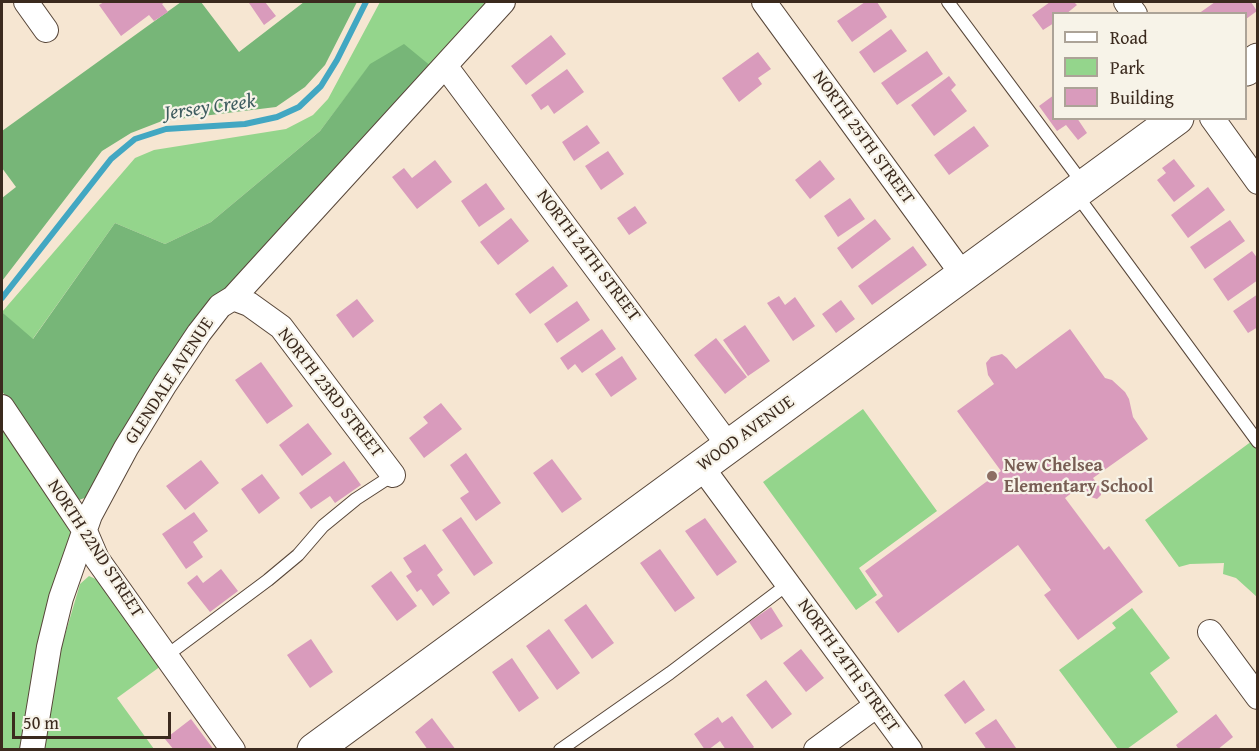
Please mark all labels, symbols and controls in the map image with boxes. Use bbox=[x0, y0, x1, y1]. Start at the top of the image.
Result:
legend bbox=[1052, 12, 1247, 120]
text: Road bbox=[1110, 24, 1148, 51]
text: Park bbox=[1110, 54, 1145, 81]
street label: NORTH 25TH STREET bbox=[807, 67, 919, 209]
text: Building bbox=[1110, 84, 1174, 111]
water label: Jersey Creek bbox=[163, 90, 257, 126]
street label: NORTH 24TH STREET bbox=[531, 186, 645, 326]
street label: GLENDALE AVENUE bbox=[121, 314, 219, 448]
street label: NORTH 23RD STREET bbox=[273, 324, 387, 462]
street label: WOOD AVENUE bbox=[693, 392, 799, 476]
place label: New Chelsea Elementary School bbox=[1004, 455, 1153, 498]
marker: New Chelsea Elementary School bbox=[985, 469, 999, 483]
street label: NORTH 22ND STREET bbox=[42, 476, 148, 622]
street label: NORTH 24TH STREET bbox=[792, 595, 904, 737]
scale bar bbox=[15, 700, 174, 738]
text: 50 m bbox=[23, 709, 59, 736]

